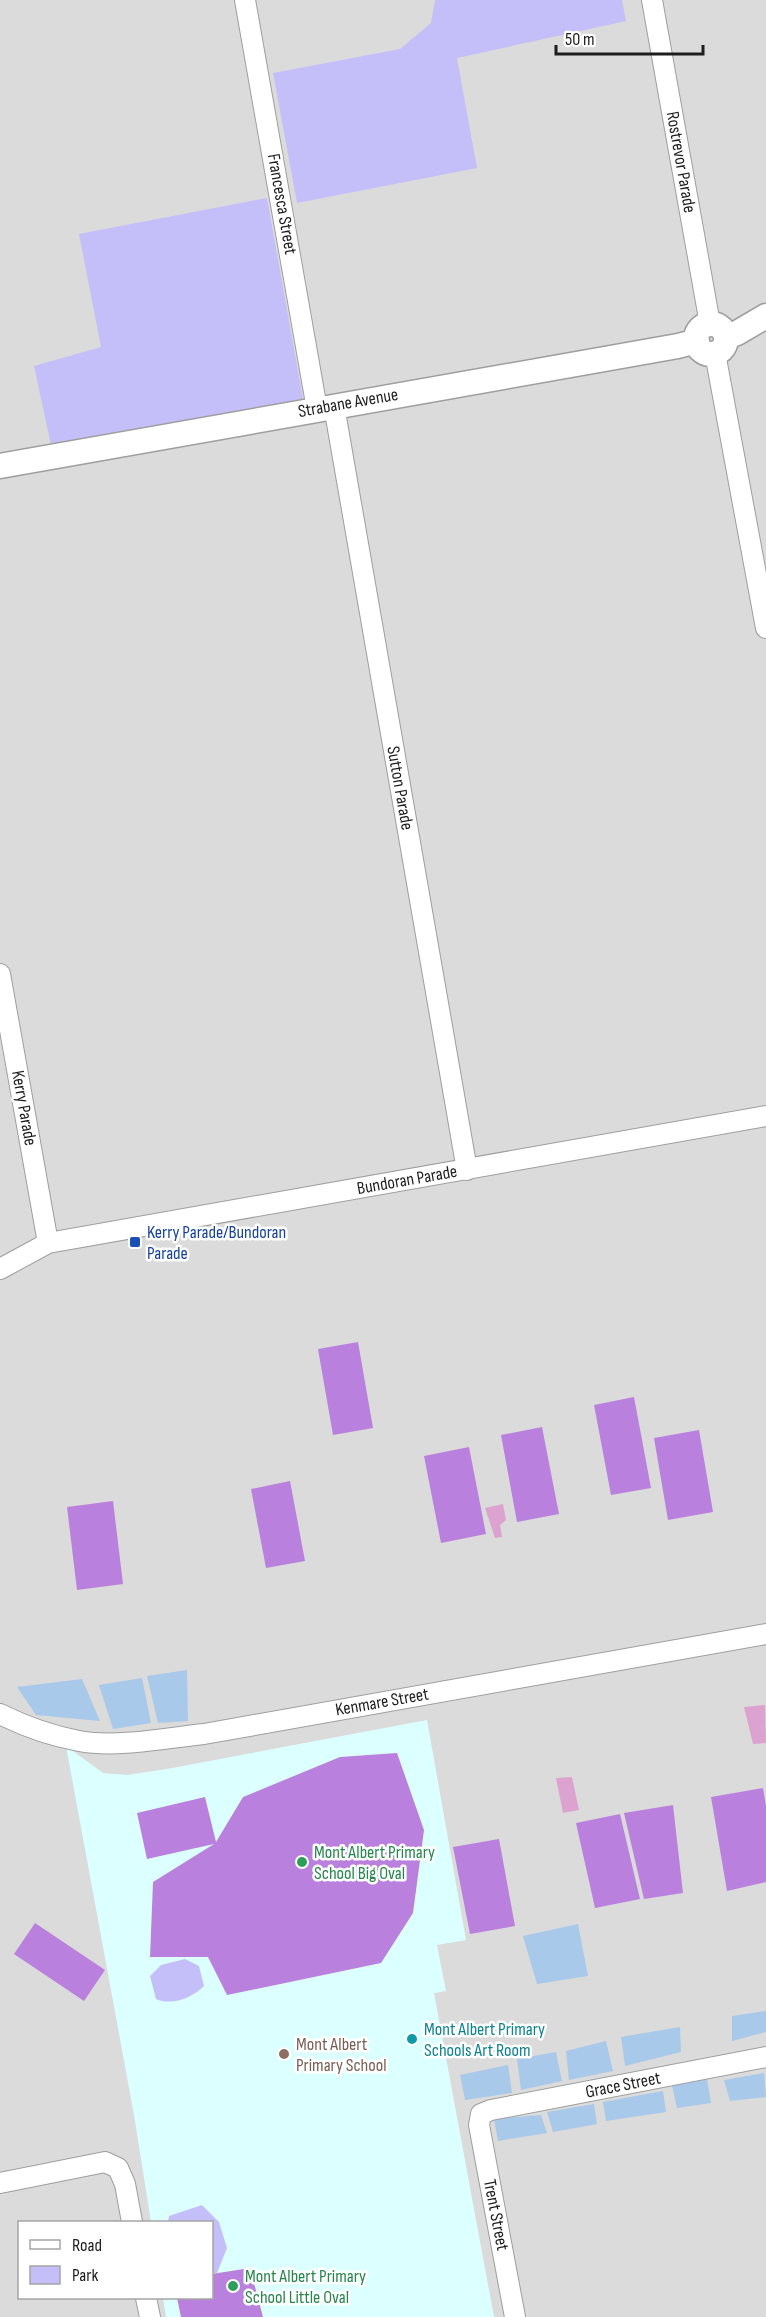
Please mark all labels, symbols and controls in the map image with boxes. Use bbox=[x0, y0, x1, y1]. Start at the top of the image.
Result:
scale bar bbox=[556, 18, 703, 56]
text: 50 m bbox=[565, 29, 595, 50]
street label: Rostrevor Parade bbox=[662, 110, 700, 214]
street label: Francesca Street bbox=[263, 152, 301, 256]
street label: Strabane Avenue bbox=[296, 384, 400, 422]
street label: Sutton Parade bbox=[382, 744, 418, 832]
street label: Kerry Parade bbox=[7, 1069, 41, 1147]
street label: Bundoran Parade bbox=[355, 1161, 459, 1199]
place label: Kerry Parade/Bundoran Parade bbox=[147, 1222, 286, 1264]
marker: Kerry Parade/Bundoran Parade bbox=[128, 1235, 142, 1249]
street label: Kenmare Street bbox=[334, 1683, 431, 1721]
place label: Mont Albert Primary School Big Oval bbox=[314, 1842, 435, 1884]
marker: Mont Albert Primary School Big Oval bbox=[295, 1855, 309, 1869]
place label: Mont Albert Primary Schools Art Room bbox=[424, 2019, 545, 2061]
marker: Mont Albert Primary Schools Art Room bbox=[405, 2032, 419, 2046]
place label: Mont Albert Primary School bbox=[296, 2034, 387, 2076]
marker: Mont Albert Primary School bbox=[277, 2047, 291, 2061]
street label: Grace Street bbox=[584, 2067, 663, 2103]
street label: Trent Street bbox=[479, 2178, 513, 2253]
legend bbox=[18, 2221, 213, 2299]
text: Road bbox=[72, 2235, 102, 2256]
text: Park bbox=[72, 2265, 98, 2286]
place label: Mont Albert Primary School Little Oval bbox=[245, 2266, 366, 2308]
marker: Mont Albert Primary School Little Oval bbox=[226, 2279, 240, 2293]

